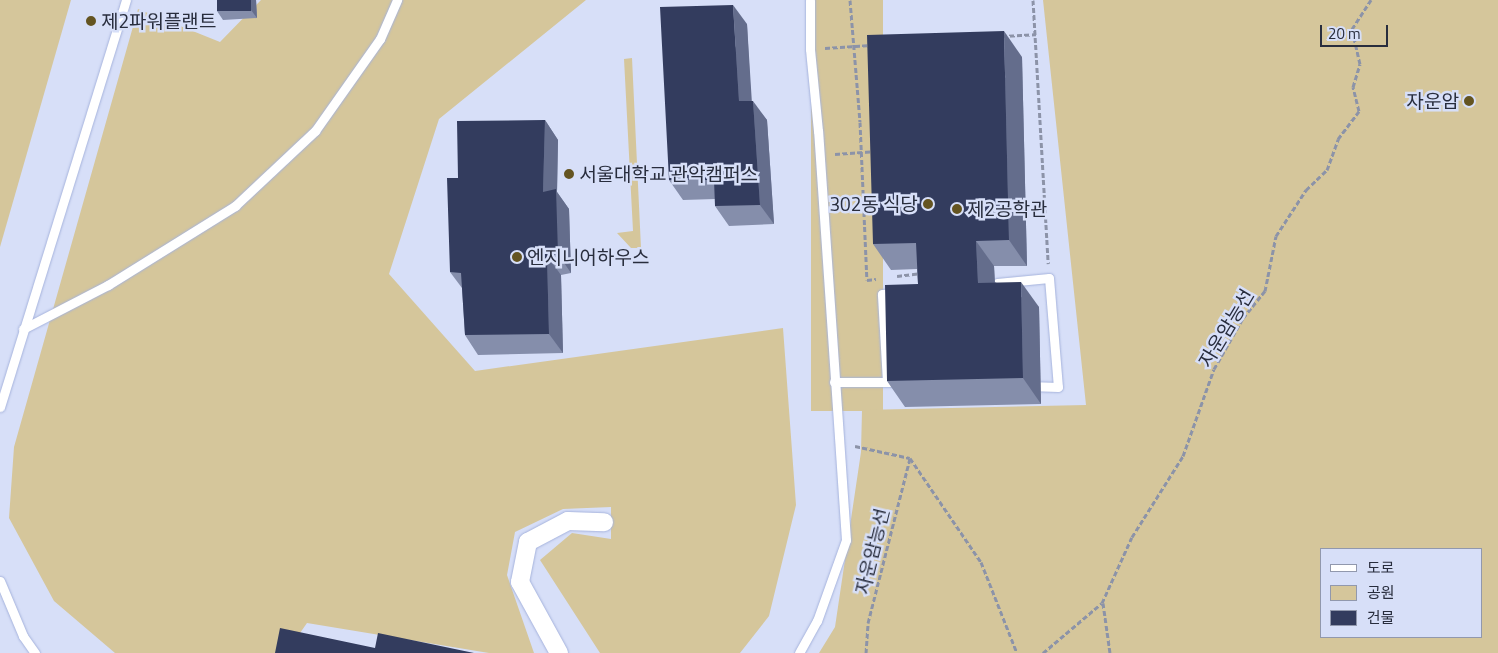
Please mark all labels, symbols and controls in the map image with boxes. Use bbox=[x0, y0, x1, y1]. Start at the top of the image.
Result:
place label: 제2파워플랜트 bbox=[101, 10, 217, 32]
marker: 제2파워플랜트 bbox=[85, 15, 97, 27]
scale bar bbox=[1323, 15, 1390, 47]
text: 20 m bbox=[1328, 22, 1361, 45]
place label: 자운암 bbox=[1407, 90, 1459, 112]
marker: 자운암 bbox=[1463, 95, 1475, 107]
place label: 서울대학교 관악캠퍼스 bbox=[579, 163, 758, 185]
marker: 서울대학교 관악캠퍼스 bbox=[563, 168, 575, 180]
place label: 302동 식당 bbox=[829, 193, 918, 215]
marker: 302동 식당 bbox=[922, 198, 934, 210]
place label: 제2공학관 bbox=[967, 198, 1048, 220]
marker: 제2공학관 bbox=[951, 203, 963, 215]
place label: 엔지니어하우스 bbox=[527, 246, 649, 268]
marker: 엔지니어하우스 bbox=[511, 251, 523, 263]
street label: 자운암능선 bbox=[1194, 285, 1258, 371]
street label: 자운암능선 bbox=[850, 506, 894, 596]
legend bbox=[1320, 548, 1483, 638]
text: 도로 bbox=[1367, 556, 1395, 579]
text: 공원 bbox=[1367, 581, 1395, 604]
text: 건물 bbox=[1367, 606, 1395, 629]

